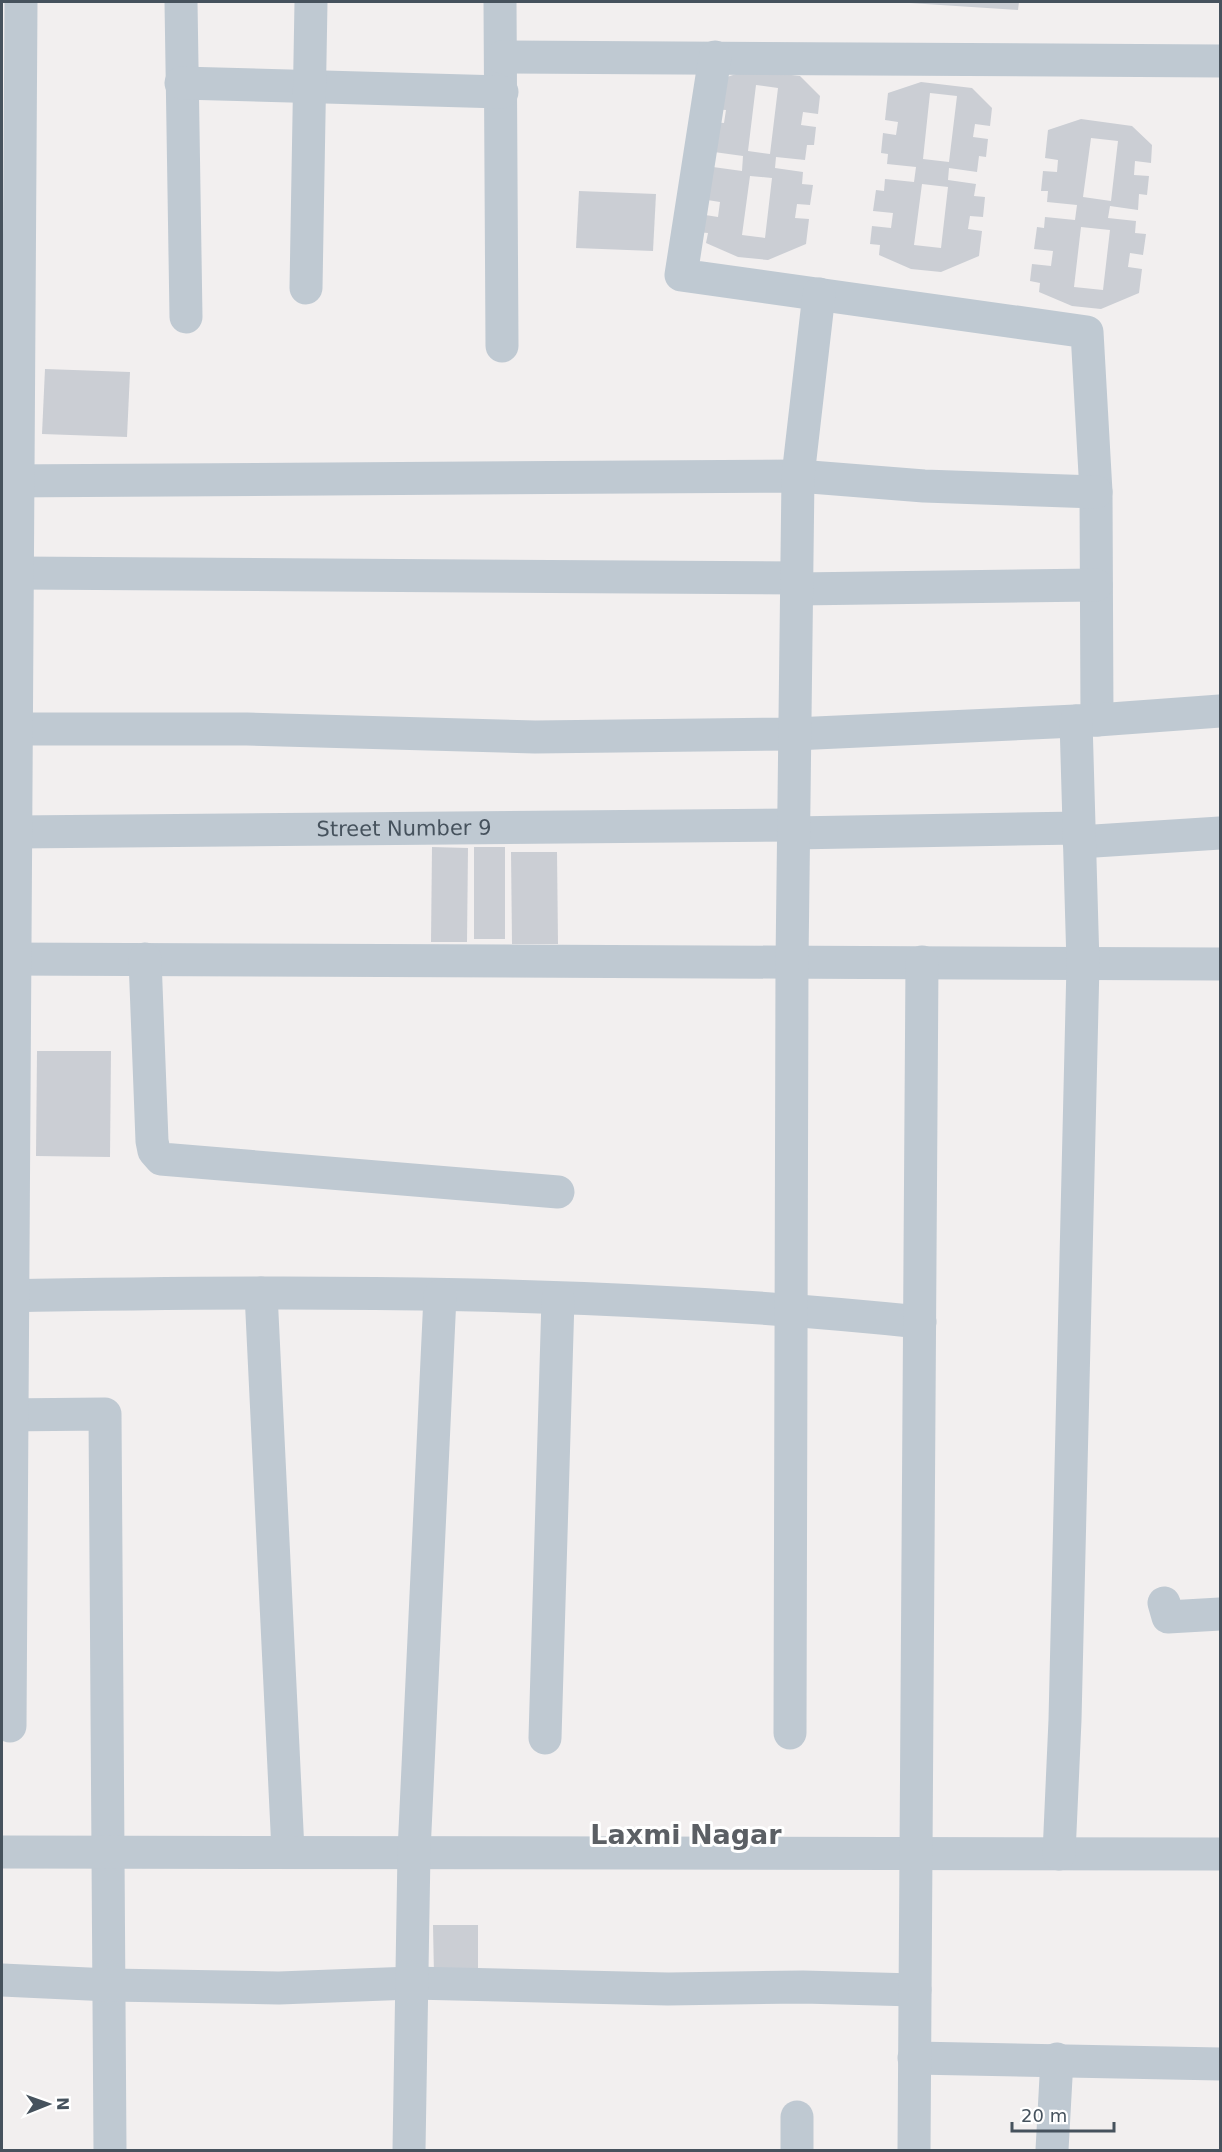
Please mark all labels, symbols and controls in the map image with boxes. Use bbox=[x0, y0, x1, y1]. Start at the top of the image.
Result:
street label: Street Number 9 bbox=[316, 816, 492, 841]
district label: Laxmi Nagar bbox=[590, 1819, 782, 1850]
north arrow bbox=[18, 2074, 78, 2134]
scale bar bbox=[1012, 2095, 1114, 2133]
text: N bbox=[53, 2097, 72, 2111]
text: 20 m bbox=[1021, 2105, 1067, 2126]

